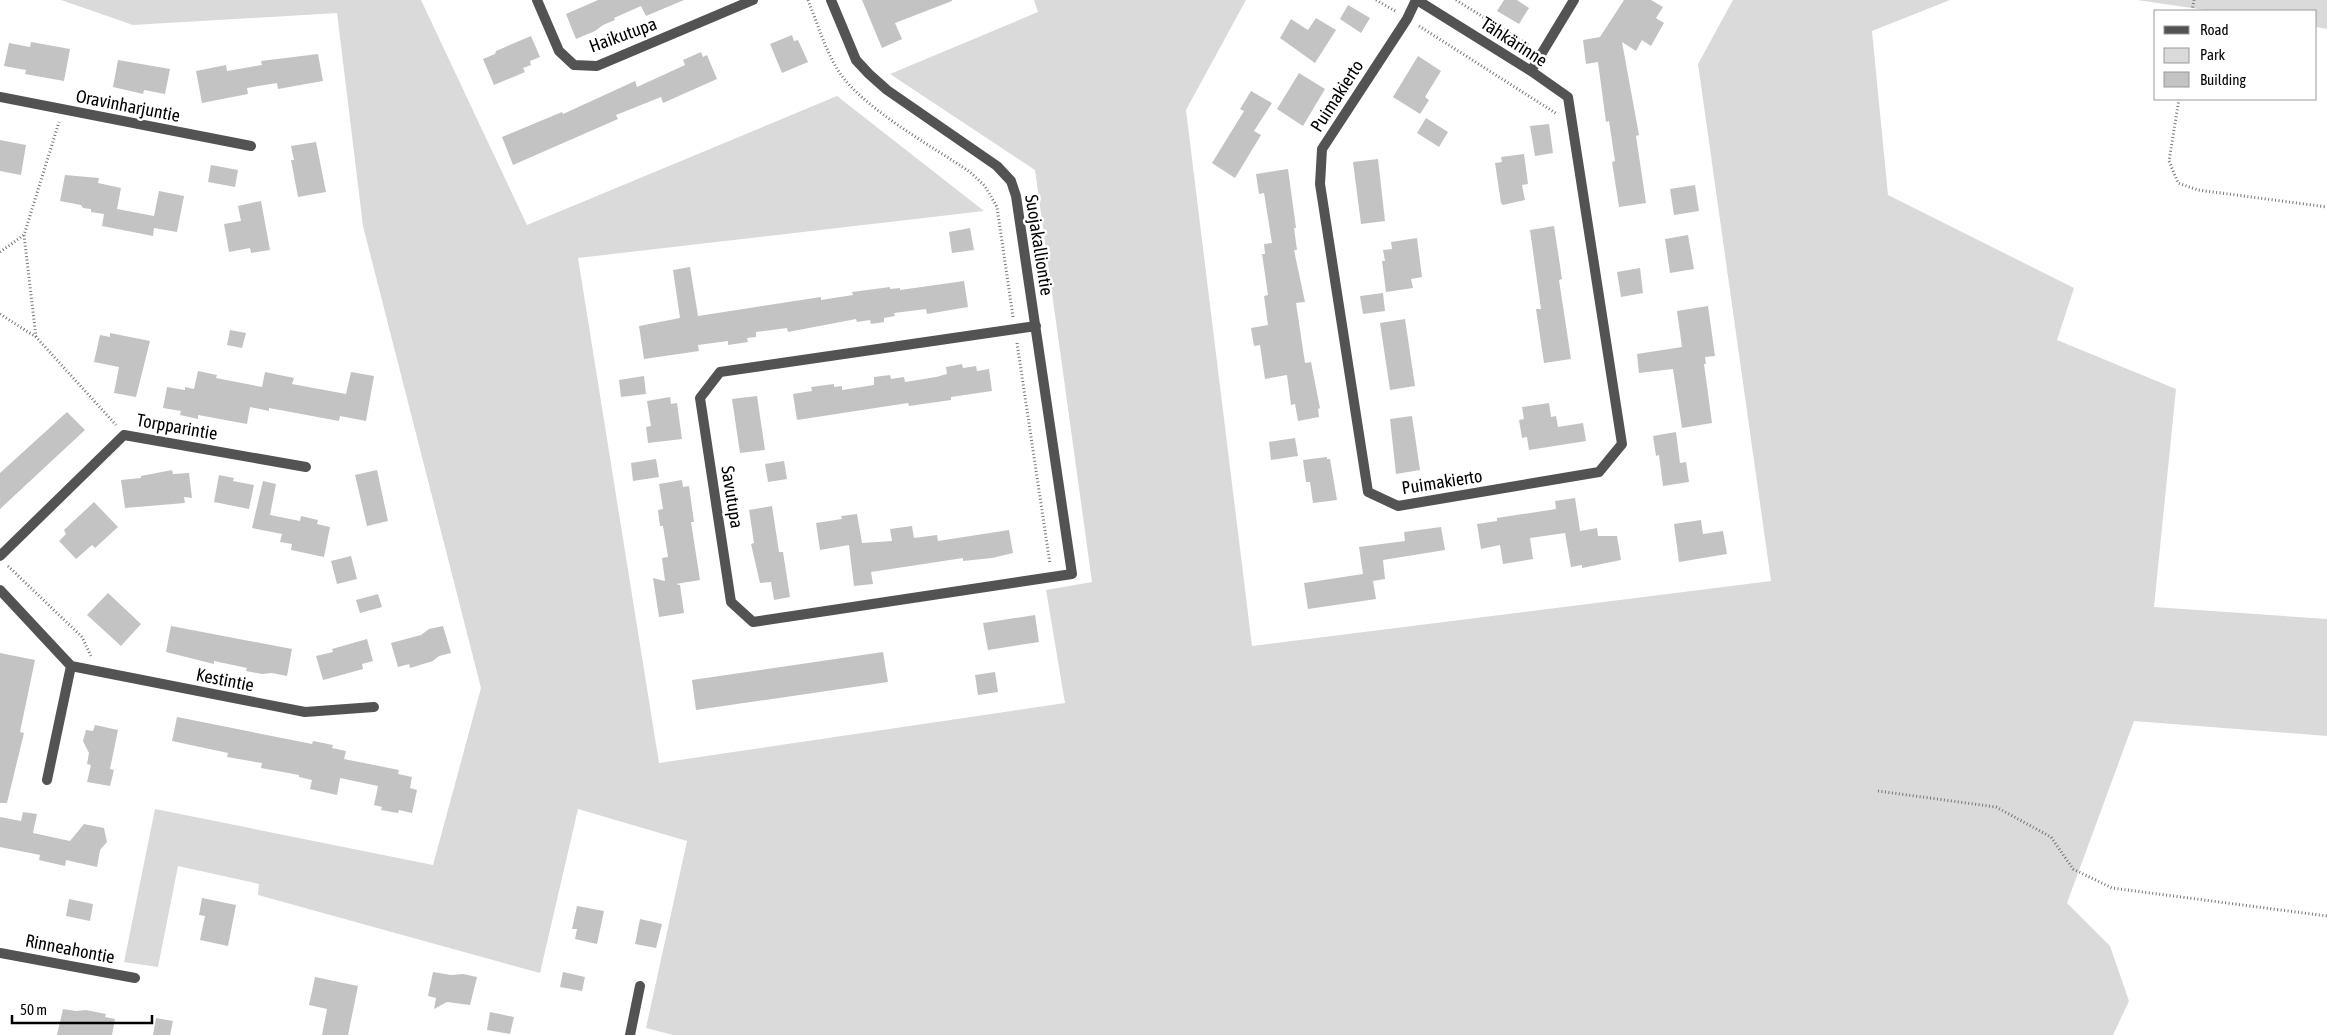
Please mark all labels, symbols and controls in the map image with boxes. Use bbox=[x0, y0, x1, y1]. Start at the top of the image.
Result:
legend bbox=[2154, 10, 2317, 100]
street label: Tähkärinne bbox=[1477, 12, 1551, 71]
street label: Haikutupa bbox=[586, 13, 659, 56]
text: Road bbox=[2200, 21, 2229, 38]
text: Park bbox=[2200, 46, 2225, 63]
street label: Puimakierto bbox=[1306, 56, 1368, 136]
text: Building bbox=[2200, 71, 2246, 88]
street label: Oravinharjuntie bbox=[74, 85, 182, 126]
street label: Suojakalliontie bbox=[1021, 193, 1058, 297]
street label: Torpparintie bbox=[135, 409, 219, 444]
street label: Savutupa bbox=[717, 464, 748, 530]
street label: Puimakierto bbox=[1400, 465, 1484, 498]
street label: Kestintie bbox=[194, 664, 256, 695]
street label: Rinneahontie bbox=[24, 930, 117, 967]
scale bar bbox=[12, 992, 152, 1024]
text: 50 m bbox=[20, 1001, 47, 1018]

